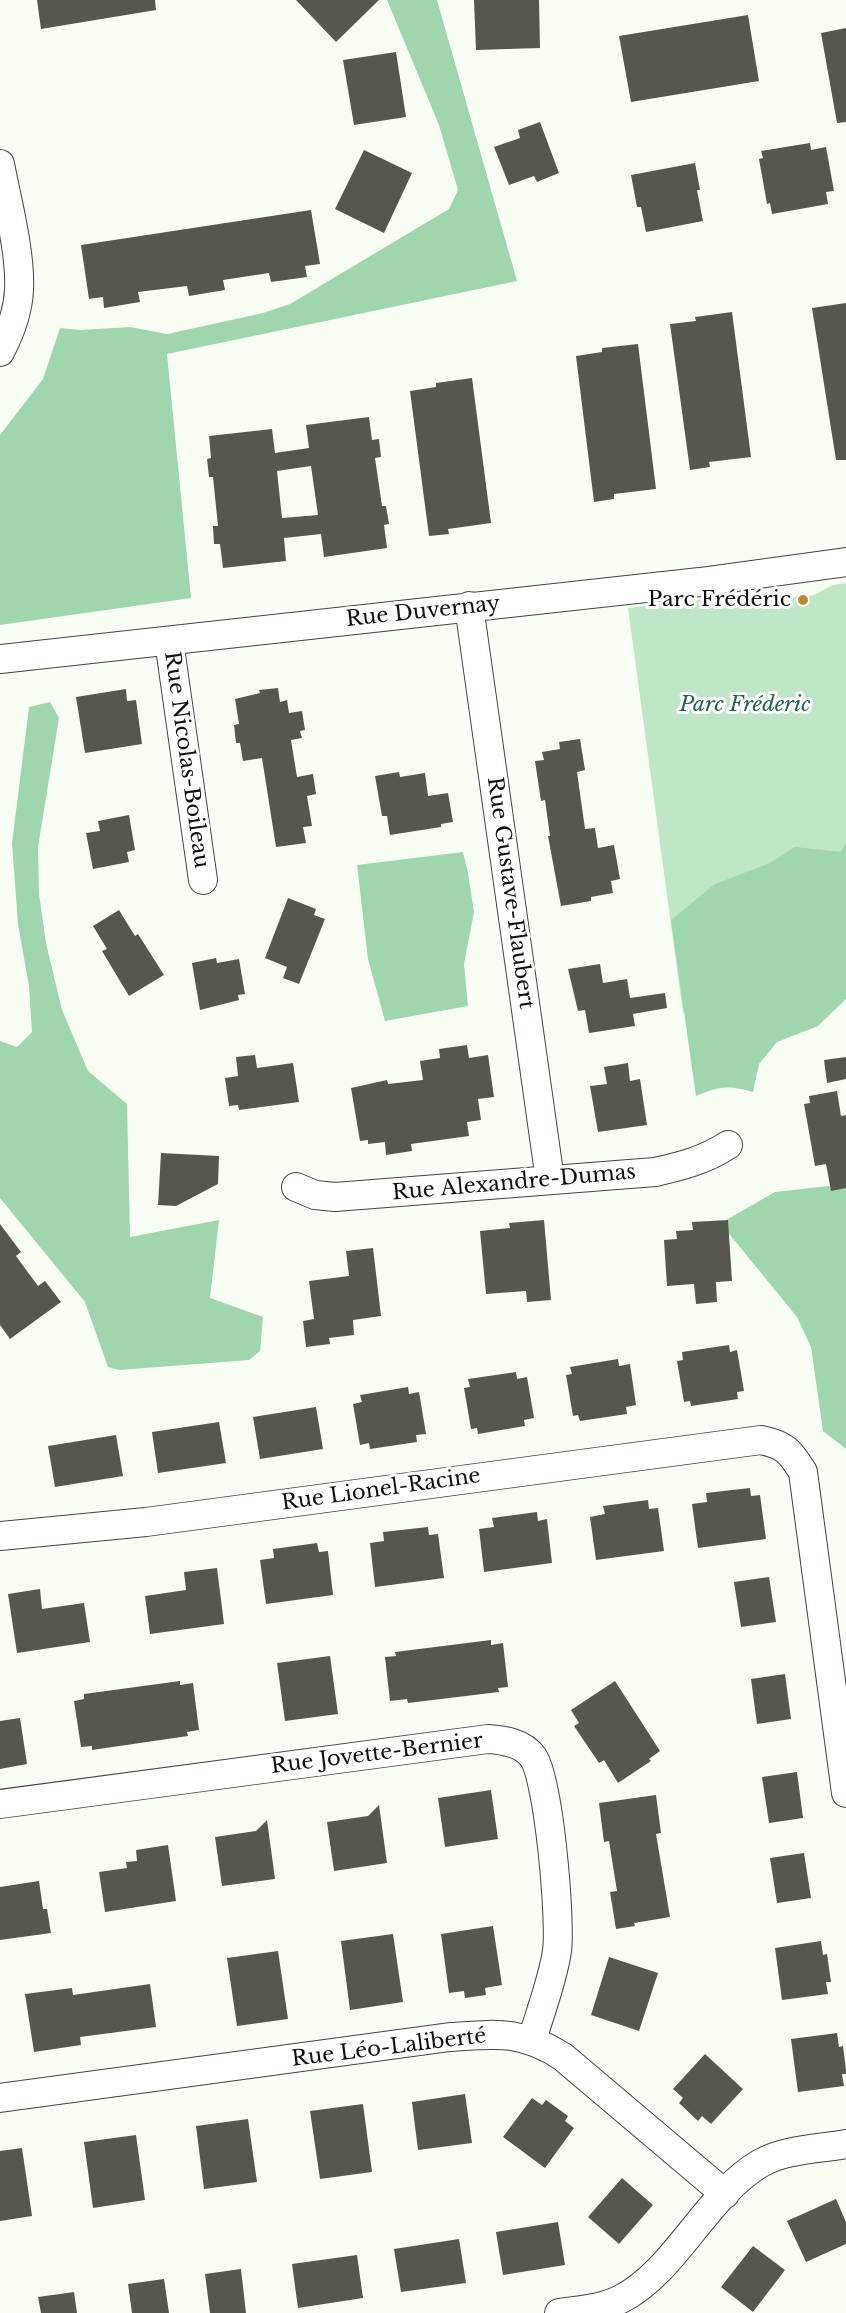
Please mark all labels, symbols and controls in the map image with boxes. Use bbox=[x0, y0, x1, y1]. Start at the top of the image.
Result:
place label: Parc Frédéric bbox=[648, 587, 791, 613]
street label: Rue Duvernay bbox=[345, 591, 501, 633]
marker: Parc Frédéric bbox=[796, 593, 810, 607]
street label: Rue Nicolas-Boileau bbox=[158, 650, 214, 870]
park label: Parc Fréderic bbox=[680, 692, 810, 718]
street label: Rue Gustave-Flaubert bbox=[481, 775, 539, 1011]
street label: Rue Alexandre-Dumas bbox=[391, 1160, 637, 1206]
street label: Rue Lionel-Racine bbox=[280, 1464, 482, 1516]
street label: Rue Jovette-Bernier bbox=[270, 1728, 484, 1780]
street label: Rue Léo-Laliberté bbox=[290, 2024, 488, 2072]

